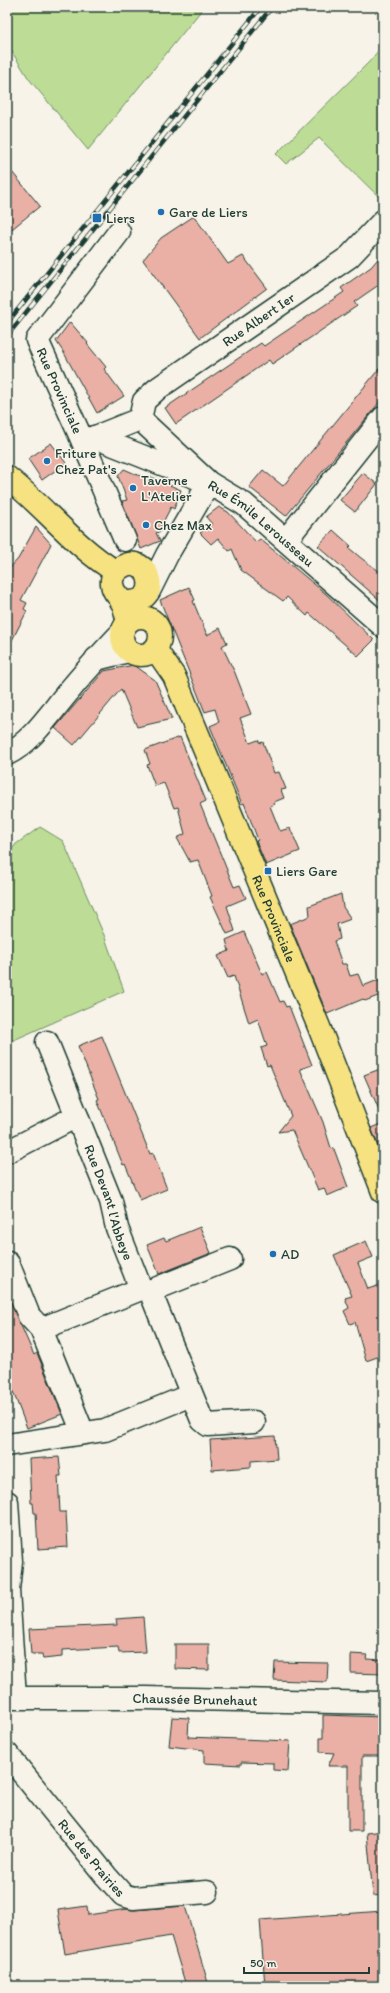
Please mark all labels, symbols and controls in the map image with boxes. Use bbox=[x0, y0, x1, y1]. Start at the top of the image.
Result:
place label: Gare de Liers bbox=[169, 204, 248, 221]
marker: Gare de Liers bbox=[156, 207, 166, 217]
place label: Liers bbox=[106, 210, 135, 227]
marker: Liers bbox=[91, 212, 103, 224]
street label: Rue Albert Ier bbox=[219, 289, 299, 351]
street label: Rue Provinciale bbox=[32, 345, 86, 437]
place label: Friture Chez Pat's bbox=[55, 445, 117, 478]
marker: Friture Chez Pat's bbox=[42, 456, 52, 466]
place label: Taverne L'Atelier bbox=[141, 472, 192, 505]
street label: Rue Émile Lerousseau bbox=[205, 476, 318, 571]
marker: Taverne L'Atelier bbox=[128, 483, 138, 493]
place label: Chez Max bbox=[154, 517, 212, 534]
marker: Chez Max bbox=[141, 520, 151, 530]
place label: Liers Gare bbox=[276, 863, 338, 880]
marker: Liers Gare bbox=[263, 866, 273, 876]
street label: Rue Provinciale bbox=[248, 873, 299, 965]
street label: Rue Devant l'Abbeye bbox=[80, 1142, 137, 1263]
place label: AD bbox=[281, 1246, 299, 1263]
marker: AD bbox=[268, 1249, 278, 1259]
street label: Chaussée Brunehaut bbox=[133, 1690, 258, 1709]
street label: Rue des Prairies bbox=[54, 1816, 129, 1901]
scale bar bbox=[244, 1949, 369, 1975]
text: 50 m bbox=[250, 1956, 276, 1970]

